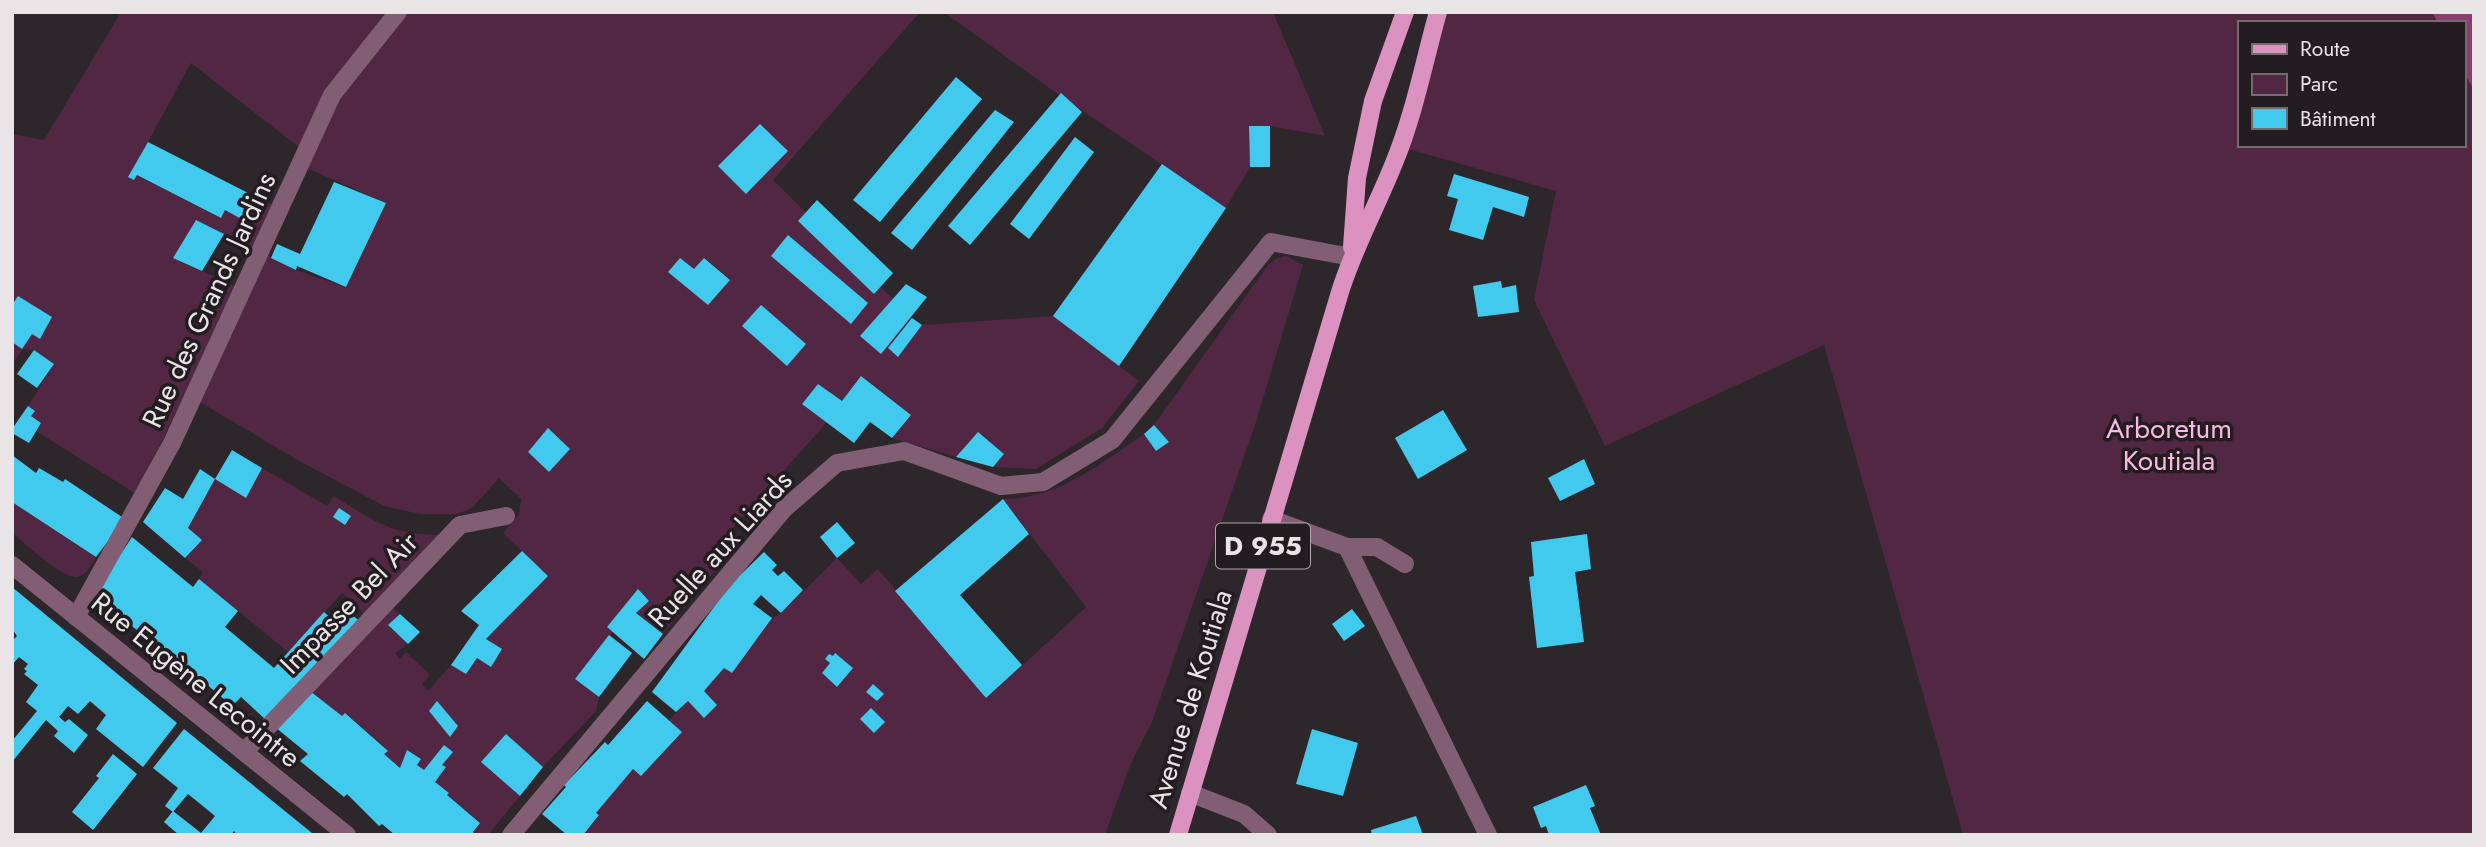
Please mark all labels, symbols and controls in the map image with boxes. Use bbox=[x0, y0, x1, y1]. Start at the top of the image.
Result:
legend bbox=[2238, 21, 2465, 147]
text: Route bbox=[2300, 34, 2350, 64]
text: Parc bbox=[2300, 69, 2338, 99]
text: Bâtiment bbox=[2300, 104, 2376, 134]
street label: Rue des Grands Jardins bbox=[132, 166, 286, 434]
park label: Arboretum Koutiala bbox=[2106, 408, 2232, 481]
street label: Ruelle aux Liards bbox=[638, 461, 802, 637]
street label: Impasse Bel Air bbox=[270, 522, 428, 683]
road number: D 955 bbox=[1216, 524, 1310, 568]
street label: Rue Eugène Lecointre bbox=[82, 583, 310, 777]
street label: Avenue de Koutiala bbox=[1137, 585, 1243, 813]

